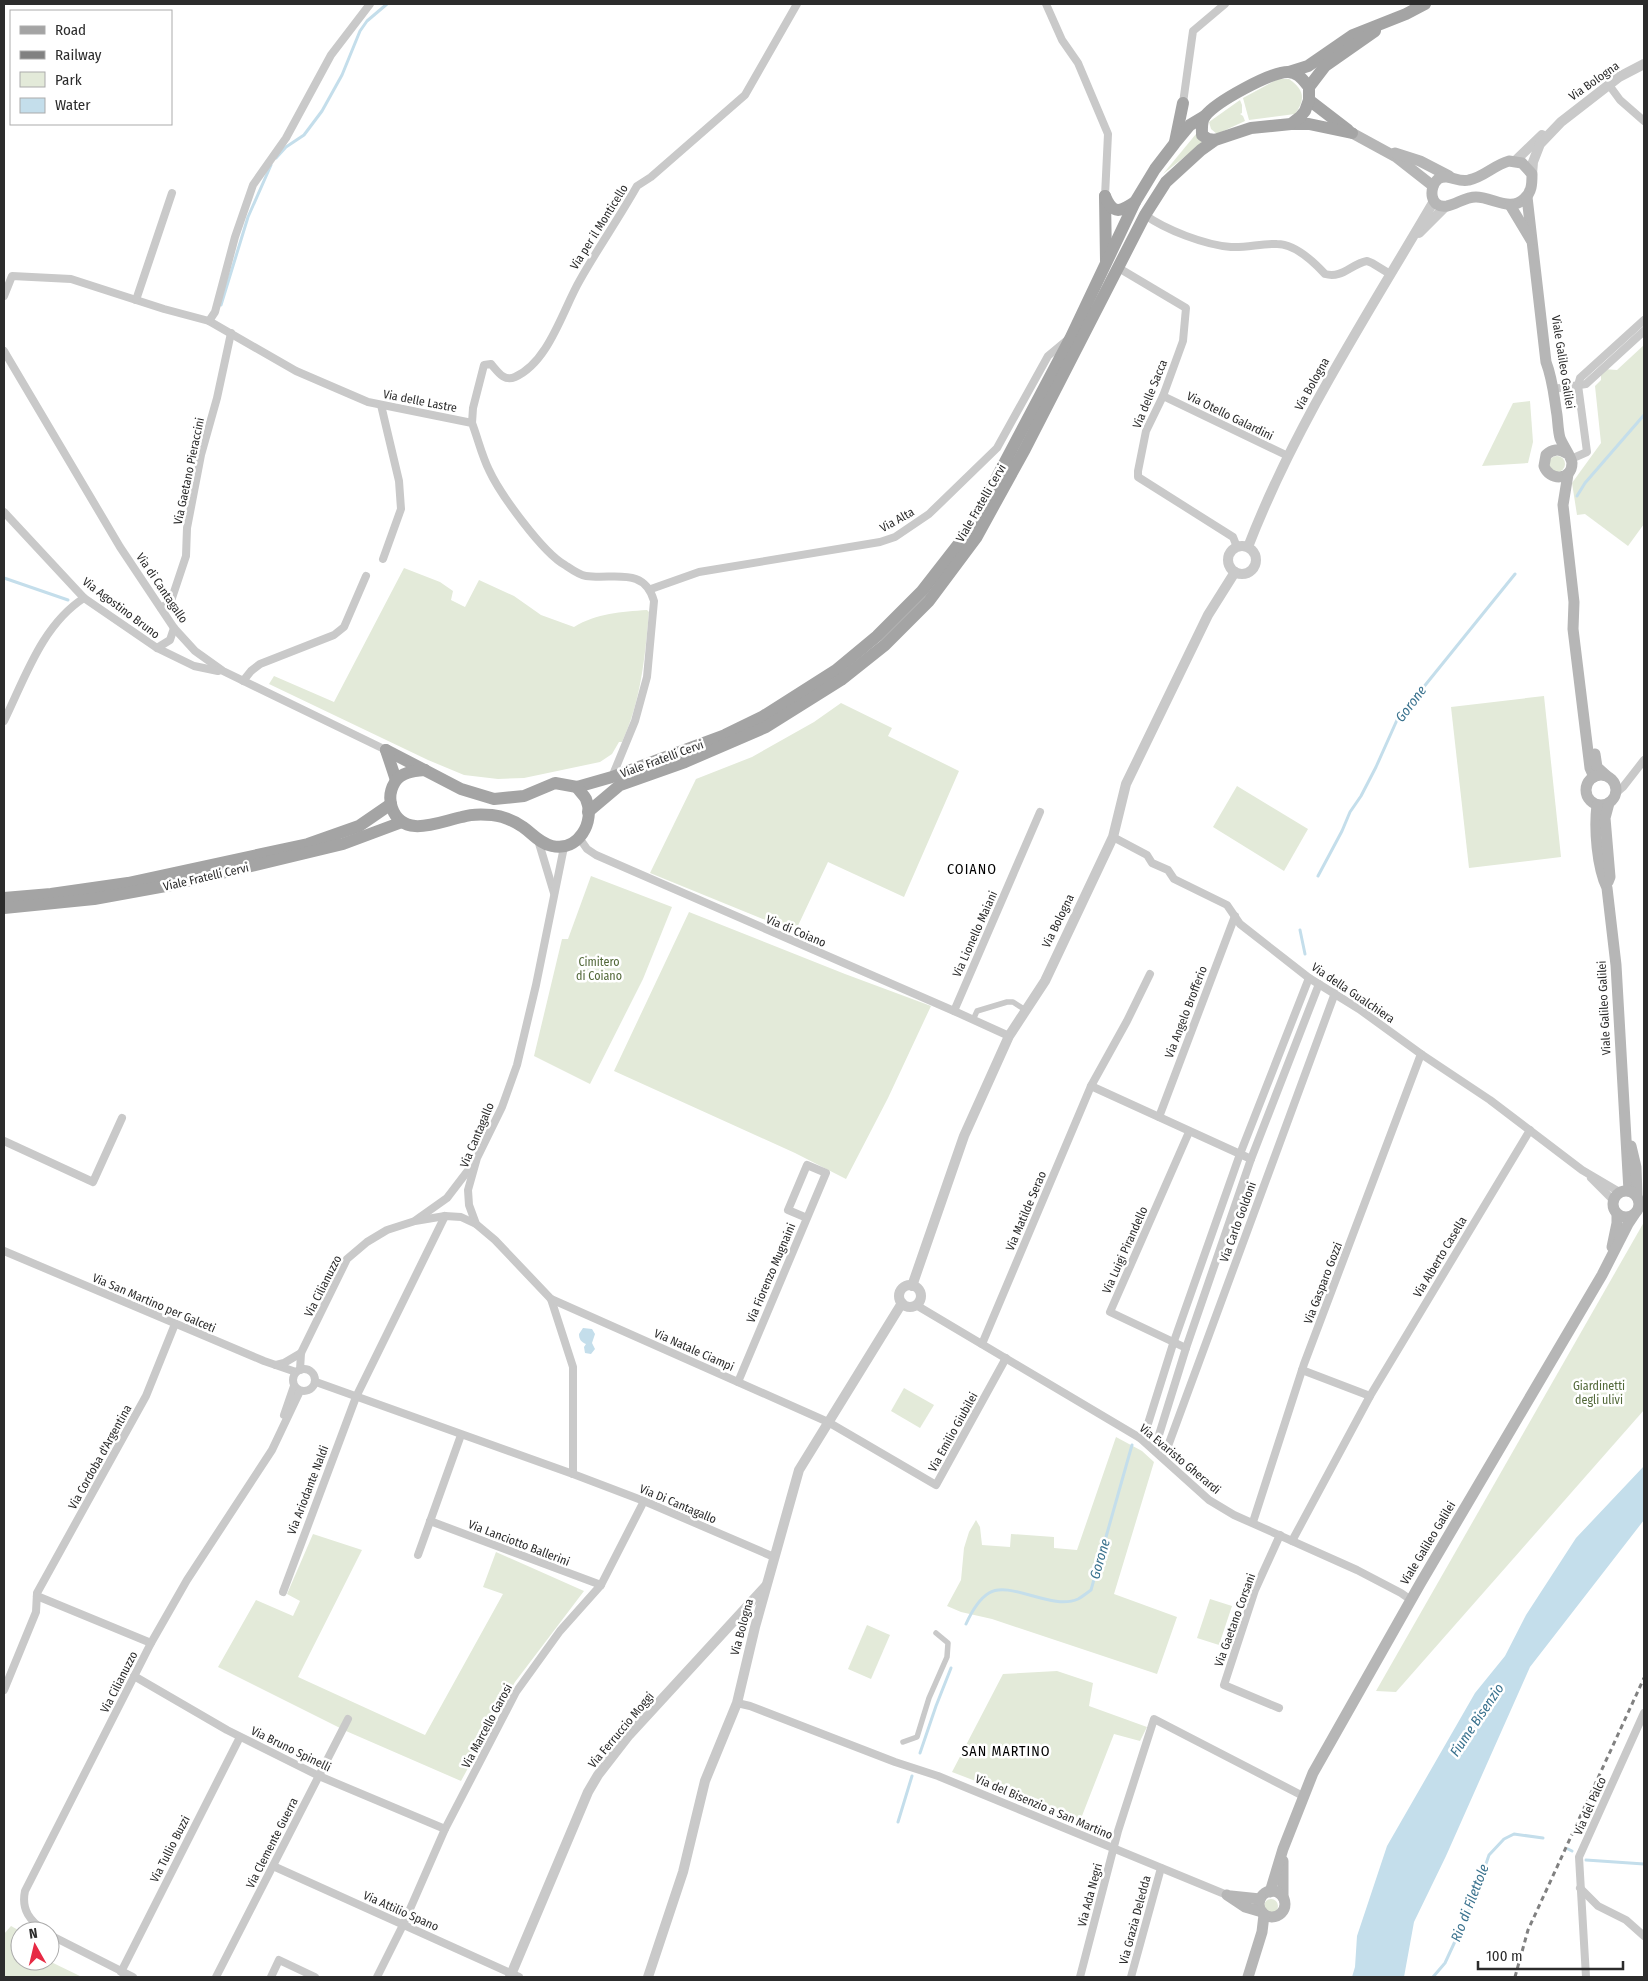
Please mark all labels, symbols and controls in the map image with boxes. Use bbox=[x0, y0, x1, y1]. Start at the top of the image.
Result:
legend bbox=[10, 10, 172, 125]
text: Road bbox=[55, 21, 86, 39]
text: Railway bbox=[55, 46, 102, 64]
street label: Via Bologna bbox=[1566, 59, 1622, 103]
text: Park bbox=[55, 71, 82, 89]
text: Water bbox=[55, 96, 91, 114]
street label: Via per il Monticello bbox=[567, 182, 631, 272]
street label: Viale Galileo Galilei bbox=[1549, 314, 1577, 410]
street label: Via Bologna bbox=[1292, 355, 1332, 413]
street label: Via delle Sacca bbox=[1130, 357, 1170, 430]
street label: Via delle Lastre bbox=[382, 387, 458, 415]
street label: Via Otello Galardini bbox=[1184, 389, 1276, 443]
street label: Via Gaetano Pieraccini bbox=[171, 416, 207, 526]
street label: Viale Fratelli Cervi bbox=[953, 462, 1009, 544]
street label: Via Alta bbox=[877, 505, 917, 535]
street label: Via di Cantagallo bbox=[133, 550, 191, 626]
street label: Via Agostino Bruno bbox=[80, 574, 162, 642]
water label: Gorone bbox=[1392, 682, 1430, 726]
street label: Viale Fratelli Cervi bbox=[619, 737, 705, 781]
street label: Viale Fratelli Cervi bbox=[162, 860, 250, 894]
district label: COIANO bbox=[947, 861, 997, 878]
street label: Via Lionello Maiani bbox=[950, 889, 1000, 979]
street label: Via Bologna bbox=[1039, 892, 1077, 950]
street label: Via di Coiano bbox=[764, 912, 828, 950]
park label: Cimitero di Coiano bbox=[576, 955, 622, 983]
street label: Via della Gualchiera bbox=[1309, 960, 1397, 1026]
street label: Viale Galileo Galilei bbox=[1595, 960, 1613, 1056]
street label: Via Angelo Brofferio bbox=[1162, 964, 1210, 1060]
street label: Via Cantagallo bbox=[457, 1100, 497, 1170]
street label: Via Matilde Serao bbox=[1003, 1169, 1049, 1253]
street label: Via Carlo Goldoni bbox=[1217, 1180, 1259, 1264]
street label: Via Luigi Pirandello bbox=[1099, 1204, 1151, 1296]
street label: Via Alberto Casella bbox=[1410, 1214, 1470, 1300]
street label: Via Fiorenzo Mugnaini bbox=[744, 1221, 798, 1325]
street label: Via Gasparo Gozzi bbox=[1301, 1240, 1345, 1326]
street label: Via Cilianuzzo bbox=[301, 1253, 345, 1319]
street label: Via San Martino per Galceti bbox=[90, 1271, 218, 1335]
street label: Via Natale Ciampi bbox=[652, 1326, 736, 1374]
park label: Giardinetti degli ulivi bbox=[1573, 1379, 1625, 1407]
street label: Via Emilio Giubilei bbox=[925, 1390, 981, 1474]
street label: Via Cordoba d'Argentina bbox=[65, 1402, 135, 1512]
street label: Via Evaristo Gherardi bbox=[1137, 1421, 1223, 1497]
street label: Via Ariodante Naldi bbox=[285, 1443, 331, 1537]
street label: Via Di Cantagallo bbox=[637, 1481, 719, 1527]
street label: Viale Galileo Galilei bbox=[1398, 1499, 1458, 1587]
street label: Via Lanciotto Ballerini bbox=[466, 1517, 572, 1569]
water label: Gorone bbox=[1086, 1537, 1114, 1581]
street label: Via Gaetano Corsani bbox=[1212, 1571, 1258, 1669]
street label: Via Bologna bbox=[728, 1597, 756, 1657]
street label: Via Cilianuzzo bbox=[97, 1649, 141, 1715]
water label: Fiume Bisenzio bbox=[1446, 1680, 1508, 1760]
street label: Via Marcello Garosi bbox=[459, 1681, 515, 1771]
street label: Via Ferruccio Moggi bbox=[585, 1689, 657, 1771]
street label: Via Bruno Spinelli bbox=[249, 1724, 333, 1774]
district label: SAN MARTINO bbox=[961, 1743, 1051, 1760]
street label: Via del Bisenzio a San Martino bbox=[973, 1772, 1115, 1842]
street label: Via del Palco bbox=[1571, 1775, 1609, 1837]
street label: Via Clemente Guerra bbox=[243, 1795, 301, 1891]
street label: Via Tullio Buzzi bbox=[147, 1813, 193, 1885]
street label: Via Ada Negri bbox=[1075, 1862, 1105, 1928]
water label: Rio di Filettole bbox=[1447, 1862, 1493, 1944]
street label: Via Grazia Deledda bbox=[1116, 1874, 1154, 1966]
street label: Via Attilio Spano bbox=[361, 1888, 441, 1934]
north arrow bbox=[10, 1921, 60, 1971]
text: N bbox=[28, 1925, 39, 1943]
scale bar bbox=[1478, 1938, 1623, 1970]
text: 100 m bbox=[1486, 1947, 1523, 1965]

